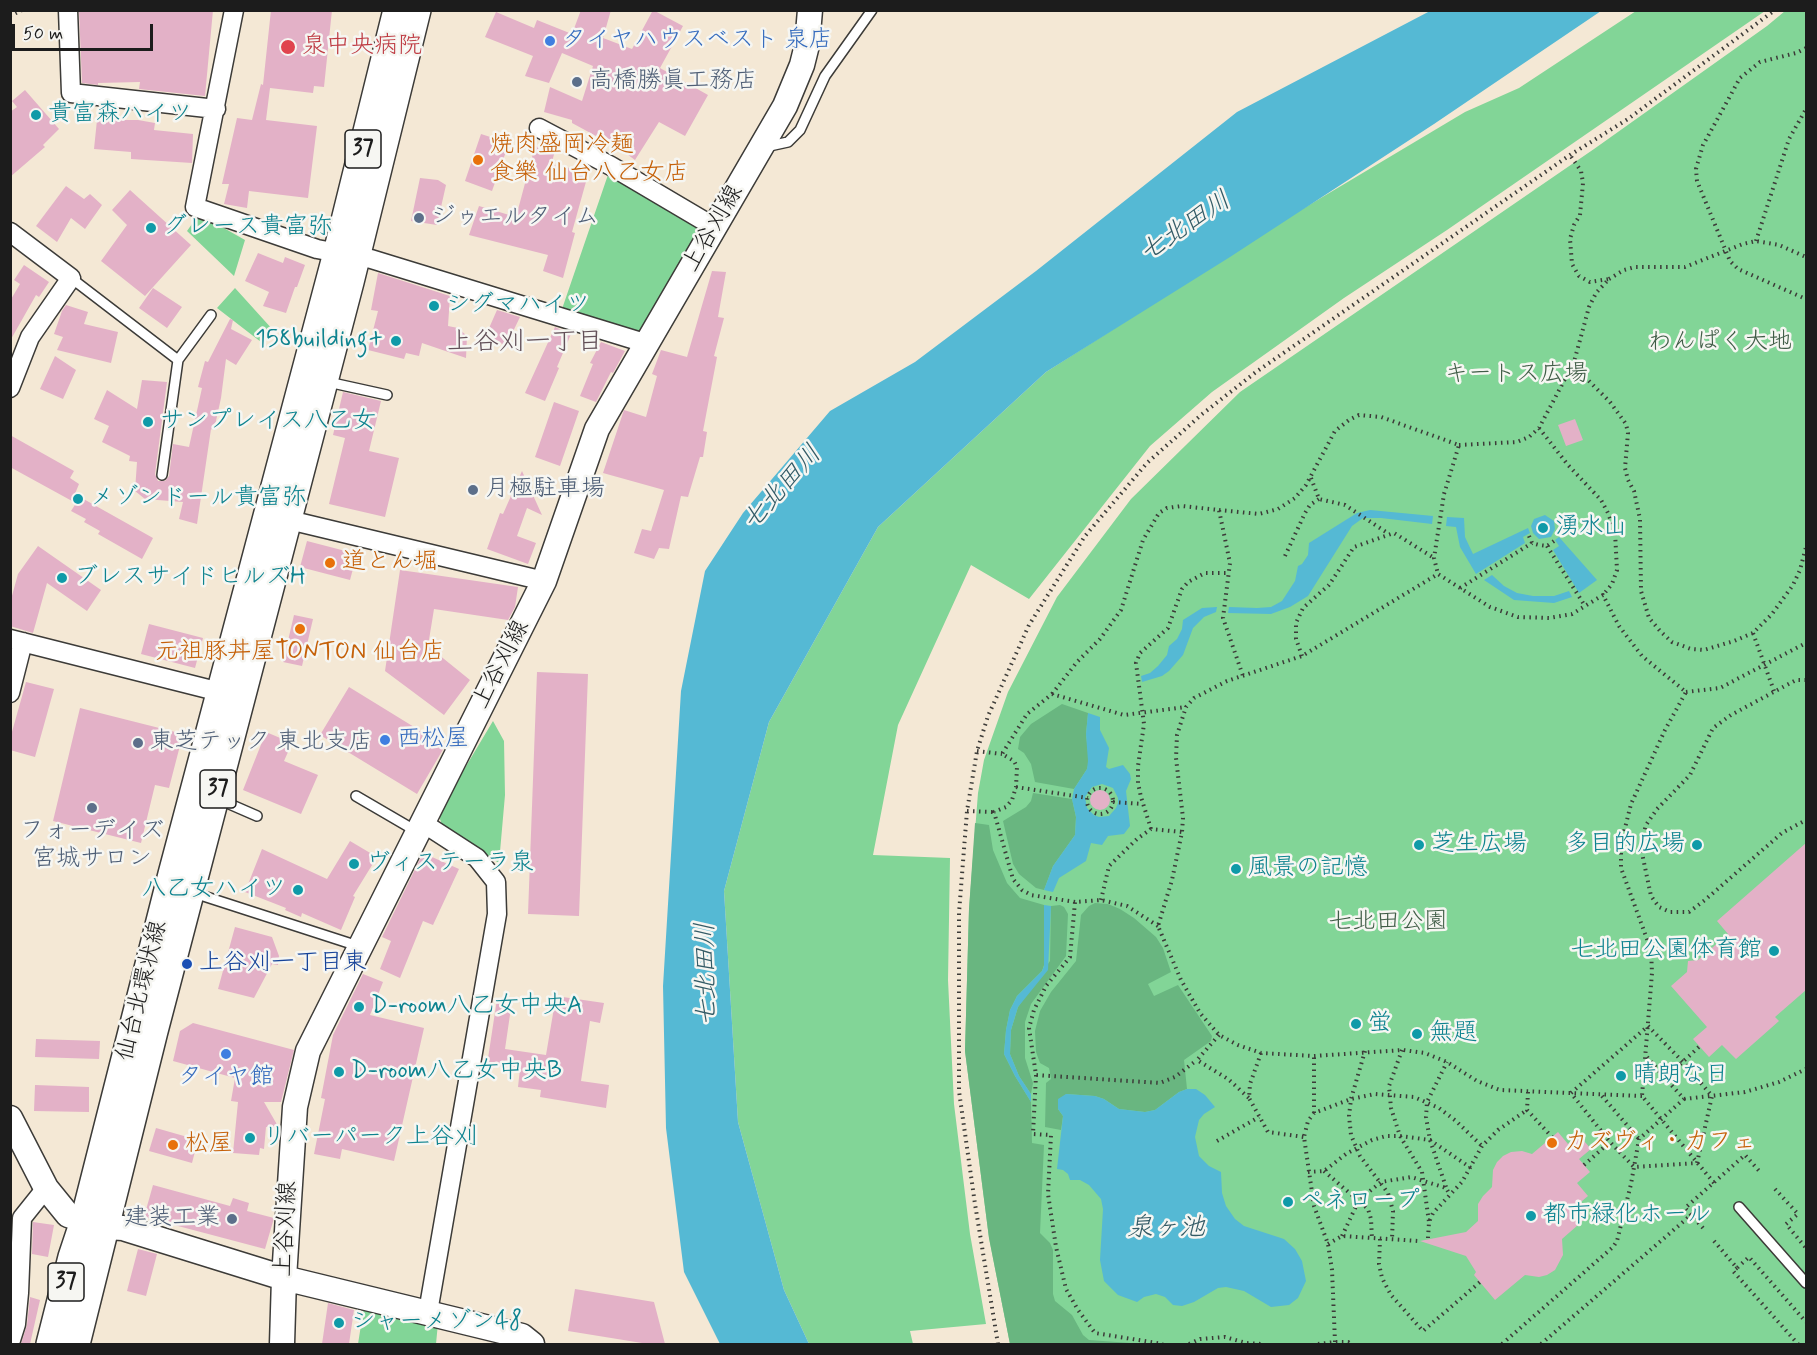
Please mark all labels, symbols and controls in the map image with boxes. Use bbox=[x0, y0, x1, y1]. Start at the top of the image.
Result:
scale bar bbox=[15, 12, 156, 50]
text: 50 m bbox=[23, 22, 63, 46]
place label: タイヤハウスベスト 泉店 bbox=[562, 27, 832, 55]
place label: 泉中央病院 bbox=[302, 33, 422, 61]
marker: タイヤハウスベスト 泉店 bbox=[543, 34, 557, 48]
marker: 泉中央病院 bbox=[279, 38, 297, 56]
place label: 高橋勝眞工務店 bbox=[589, 68, 757, 96]
marker: 高橋勝眞工務店 bbox=[570, 75, 584, 89]
place label: 貴富森ハイツ bbox=[48, 101, 192, 129]
marker: 貴富森ハイツ bbox=[29, 108, 43, 122]
road number: 37 bbox=[345, 130, 381, 168]
place label: 焼肉盛岡冷麺 食樂 仙台八乙女店 bbox=[490, 132, 688, 188]
marker: 焼肉盛岡冷麺 食樂 仙台八乙女店 bbox=[471, 153, 485, 167]
street label: 上谷刈線 bbox=[678, 180, 750, 278]
water label: 七北田川 bbox=[1134, 186, 1238, 270]
place label: ジゥエルタイム bbox=[431, 204, 599, 232]
marker: ジゥエルタイム bbox=[412, 211, 426, 225]
place label: グレース貴富弥 bbox=[163, 214, 332, 242]
marker: グレース貴富弥 bbox=[144, 221, 158, 235]
place label: シグマハイツ bbox=[446, 292, 590, 320]
marker: シグマハイツ bbox=[427, 299, 441, 313]
place label: 158building+ bbox=[255, 327, 384, 355]
district label: 上谷刈一丁目 bbox=[447, 328, 603, 360]
park label: わんぱく大地 bbox=[1648, 329, 1792, 357]
marker: 158building+ bbox=[389, 334, 403, 348]
park label: キートス広場 bbox=[1444, 361, 1588, 389]
place label: サンプレイス八乙女 bbox=[160, 408, 376, 436]
marker: サンプレイス八乙女 bbox=[141, 415, 155, 429]
water label: 七北田川 bbox=[737, 440, 829, 538]
place label: 月極駐車場 bbox=[485, 476, 605, 504]
marker: 月極駐車場 bbox=[466, 483, 480, 497]
place label: メゾンドール貴富弥 bbox=[90, 485, 306, 513]
marker: メゾンドール貴富弥 bbox=[71, 492, 85, 506]
place label: 湧水山 bbox=[1555, 514, 1627, 542]
marker: 湧水山 bbox=[1536, 521, 1550, 535]
place label: 道とん堀 bbox=[342, 549, 438, 577]
marker: 道とん堀 bbox=[323, 556, 337, 570]
place label: ブレスサイドヒルズH bbox=[74, 564, 306, 592]
marker: ブレスサイドヒルズH bbox=[55, 571, 69, 585]
street label: 上谷刈線 bbox=[467, 616, 537, 714]
marker: 元祖豚丼屋TONTON 仙台店 bbox=[293, 622, 307, 636]
place label: 元祖豚丼屋TONTON 仙台店 bbox=[155, 639, 445, 667]
place label: 西松屋 bbox=[397, 726, 469, 754]
place label: 東芝テック 東北支店 bbox=[150, 729, 372, 757]
marker: 西松屋 bbox=[378, 733, 392, 747]
marker: 東芝テック 東北支店 bbox=[131, 736, 145, 750]
road number: 37 bbox=[200, 770, 236, 808]
marker: フォーデイズ 宮城サロン bbox=[85, 801, 99, 815]
place label: フォーデイズ 宮城サロン bbox=[20, 818, 164, 874]
place label: 芝生広場 bbox=[1431, 831, 1527, 859]
place label: 多目的広場 bbox=[1565, 831, 1685, 859]
marker: 芝生広場 bbox=[1412, 838, 1426, 852]
marker: 多目的広場 bbox=[1690, 838, 1704, 852]
place label: ヴィステーラ泉 bbox=[366, 850, 534, 878]
place label: 風景の記憶 bbox=[1248, 855, 1368, 883]
marker: ヴィステーラ泉 bbox=[347, 857, 361, 871]
marker: 風景の記憶 bbox=[1229, 862, 1243, 876]
place label: 八乙女ハイツ bbox=[142, 876, 286, 904]
marker: 八乙女ハイツ bbox=[291, 883, 305, 897]
park label: 七北田公園 bbox=[1328, 909, 1448, 937]
street label: 仙台北環状線 bbox=[112, 918, 174, 1064]
water label: 七北田川 bbox=[691, 922, 725, 1026]
place label: 七北田公園体育館 bbox=[1570, 937, 1762, 965]
marker: 七北田公園体育館 bbox=[1767, 944, 1781, 958]
place label: 上谷刈一丁目東 bbox=[199, 950, 367, 978]
marker: 上谷刈一丁目東 bbox=[180, 957, 194, 971]
place label: D-room八乙女中央A bbox=[371, 993, 582, 1021]
marker: D-room八乙女中央A bbox=[352, 1000, 366, 1014]
place label: 蛍 bbox=[1368, 1010, 1392, 1038]
marker: 蛍 bbox=[1349, 1017, 1363, 1031]
place label: 無題 bbox=[1429, 1020, 1477, 1048]
marker: 無題 bbox=[1410, 1027, 1424, 1041]
marker: タイヤ館 bbox=[219, 1047, 233, 1061]
place label: D-room八乙女中央B bbox=[351, 1058, 562, 1086]
place label: 晴朗な日 bbox=[1633, 1062, 1729, 1090]
place label: タイヤ館 bbox=[178, 1064, 274, 1092]
marker: D-room八乙女中央B bbox=[332, 1065, 346, 1079]
marker: 晴朗な日 bbox=[1614, 1069, 1628, 1083]
place label: リバーパーク上谷刈 bbox=[262, 1124, 478, 1152]
place label: カズヴィ・カフェ bbox=[1564, 1129, 1756, 1157]
place label: 松屋 bbox=[185, 1131, 233, 1159]
marker: リバーパーク上谷刈 bbox=[243, 1131, 257, 1145]
marker: カズヴィ・カフェ bbox=[1545, 1136, 1559, 1150]
marker: 松屋 bbox=[166, 1138, 180, 1152]
street label: 上谷刈線 bbox=[270, 1180, 304, 1278]
place label: ペネロープ bbox=[1300, 1188, 1420, 1216]
marker: ペネロープ bbox=[1281, 1195, 1295, 1209]
place label: 都市緑化ホール bbox=[1543, 1202, 1711, 1230]
place label: 建装工業 bbox=[124, 1205, 220, 1233]
marker: 都市緑化ホール bbox=[1524, 1209, 1538, 1223]
marker: 建装工業 bbox=[225, 1212, 239, 1226]
water label: 泉ヶ池 bbox=[1127, 1214, 1205, 1246]
road number: 37 bbox=[48, 1263, 84, 1301]
place label: シャーメゾン48 bbox=[351, 1309, 522, 1337]
marker: シャーメゾン48 bbox=[332, 1316, 346, 1330]

